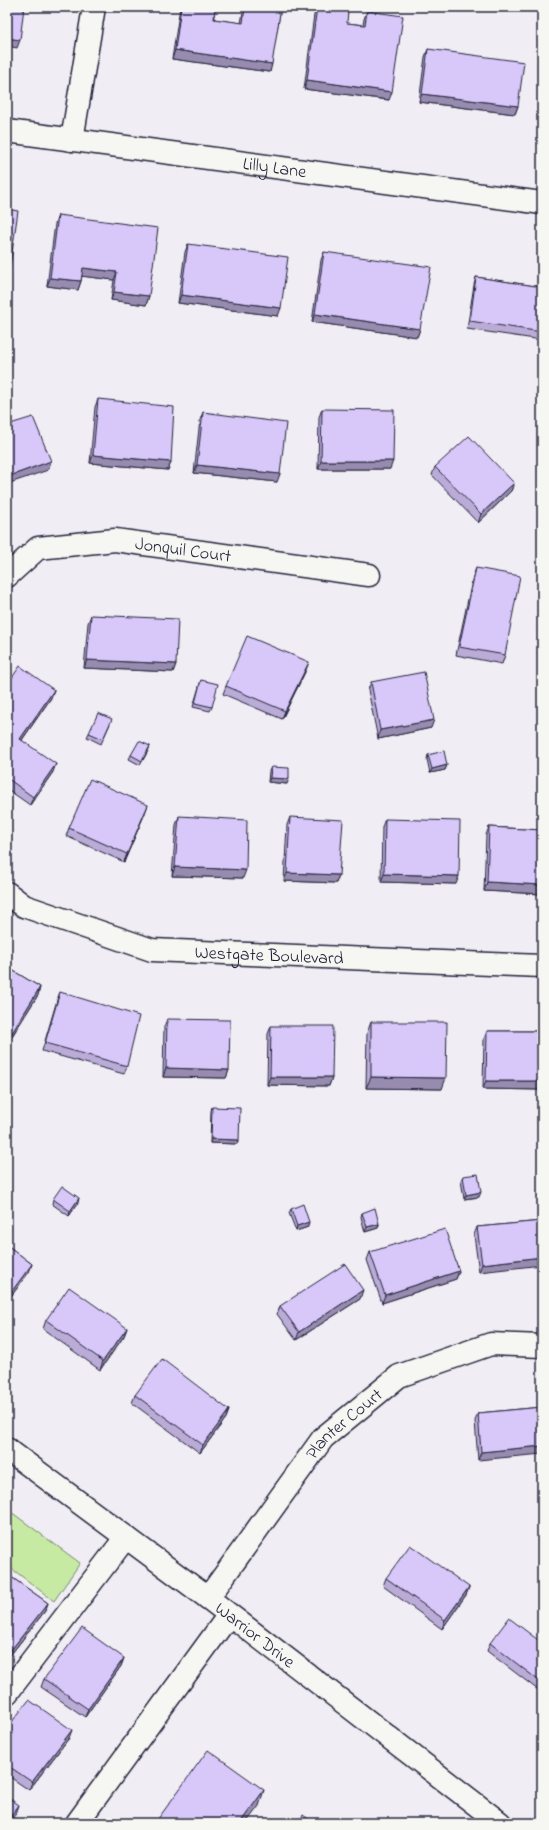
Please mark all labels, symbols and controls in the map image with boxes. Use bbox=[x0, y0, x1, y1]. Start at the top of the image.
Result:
street label: Lilly Lane bbox=[241, 152, 309, 186]
street label: Jonquil Court bbox=[133, 532, 233, 571]
street label: Westgate Boulevard bbox=[194, 941, 344, 973]
street label: Planter Court bbox=[301, 1383, 389, 1466]
street label: Warrior Drive bbox=[208, 1597, 301, 1676]

